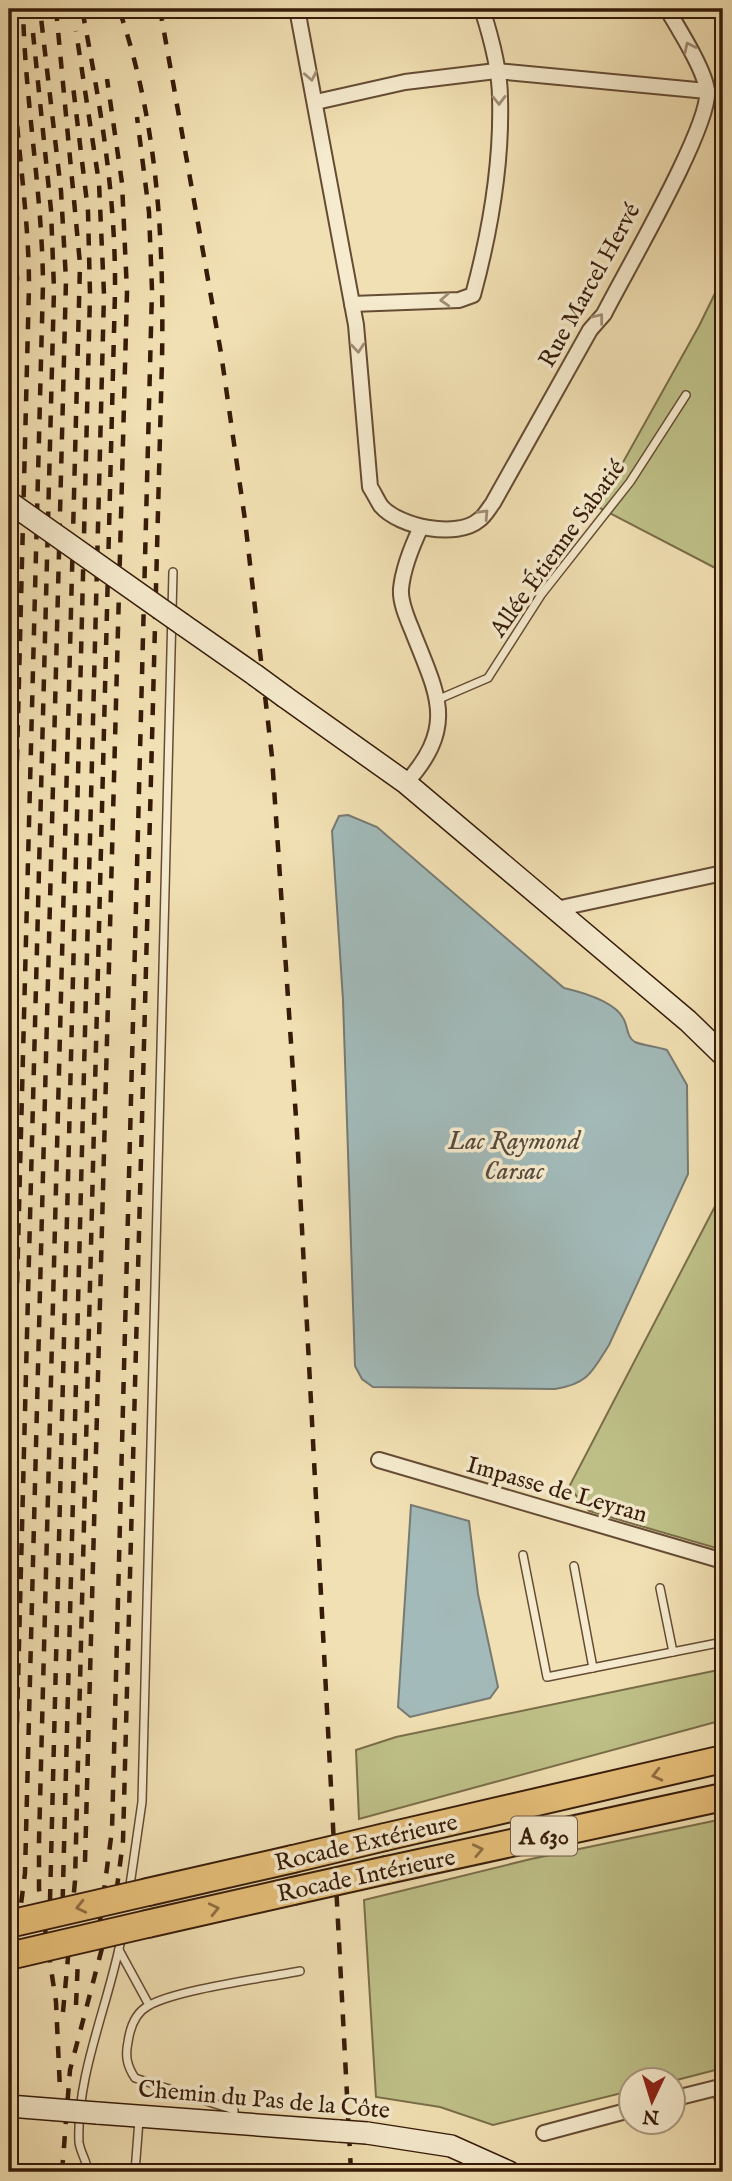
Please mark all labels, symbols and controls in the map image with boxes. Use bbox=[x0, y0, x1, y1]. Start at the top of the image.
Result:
one-way arrow bbox=[683, 42, 697, 54]
one-way arrow bbox=[302, 70, 317, 82]
one-way arrow bbox=[492, 94, 507, 105]
street label: Rue Marcel Hervé bbox=[532, 198, 648, 373]
one-way arrow bbox=[439, 293, 450, 308]
one-way arrow bbox=[590, 314, 603, 326]
one-way arrow bbox=[350, 343, 365, 354]
street label: Allée Étienne Sabatié bbox=[483, 454, 633, 645]
one-way arrow bbox=[476, 509, 488, 522]
water label: Lac Raymond Carsac bbox=[447, 1125, 582, 1188]
street label: Impasse de Leyran bbox=[463, 1450, 651, 1531]
one-way arrow bbox=[651, 1767, 663, 1781]
street label: Rocade Extérieure bbox=[272, 1807, 461, 1880]
road number: A 630 bbox=[511, 1816, 577, 1856]
street label: Rocade Intérieure bbox=[274, 1842, 458, 1910]
one-way arrow bbox=[472, 1844, 484, 1859]
one-way arrow bbox=[75, 1899, 87, 1914]
one-way arrow bbox=[208, 1902, 220, 1917]
north arrow bbox=[616, 2066, 686, 2136]
street label: Chemin du Pas de la Côte bbox=[137, 2074, 391, 2127]
text: N bbox=[641, 2103, 661, 2129]

